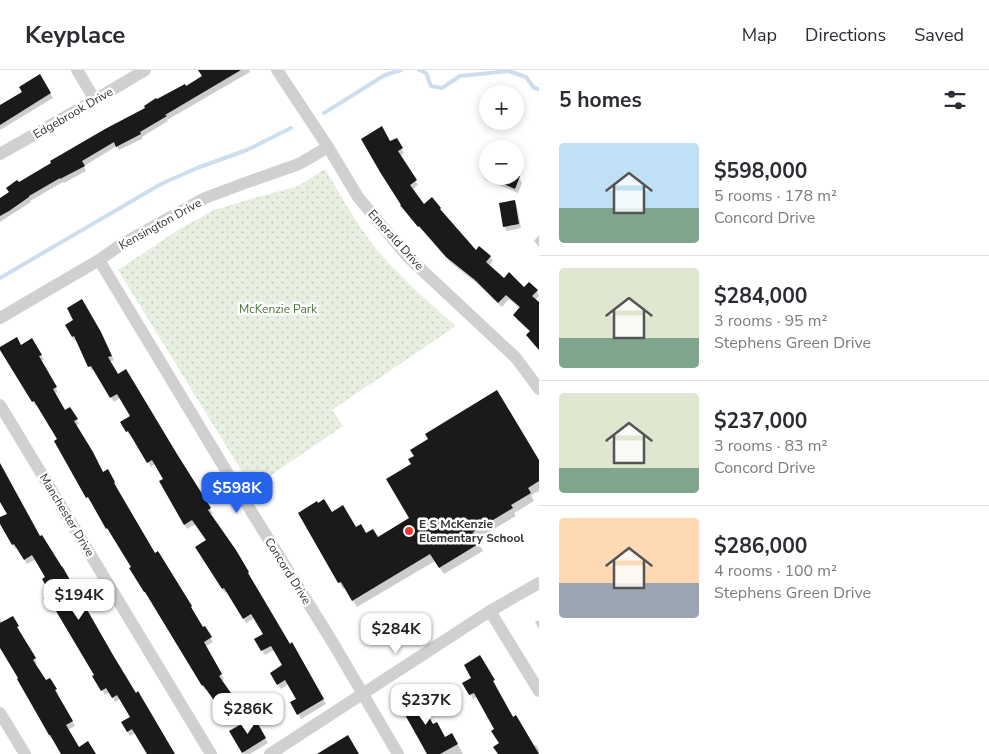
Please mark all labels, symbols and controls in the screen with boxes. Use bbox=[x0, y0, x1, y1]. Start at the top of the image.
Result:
text: Keyplace bbox=[25, 19, 125, 51]
text: Map bbox=[742, 23, 777, 47]
text: Directions bbox=[805, 23, 886, 47]
text: Saved bbox=[914, 23, 964, 47]
street label: Edgebrook Drive bbox=[30, 84, 116, 142]
map controls bbox=[479, 85, 524, 185]
button: + bbox=[479, 85, 524, 130]
text: 5 homes bbox=[559, 86, 642, 114]
icon: filters bbox=[941, 86, 969, 114]
button: − bbox=[479, 140, 524, 185]
text: $598,000 bbox=[714, 157, 807, 185]
icon: home bbox=[599, 163, 659, 223]
text: 5 rooms · 178 m² bbox=[714, 185, 837, 207]
street label: Kensington Drive bbox=[116, 195, 204, 253]
street label: Emerald Drive bbox=[365, 206, 427, 274]
text: Concord Drive bbox=[714, 207, 815, 229]
text: $284,000 bbox=[714, 282, 807, 310]
icon: home bbox=[599, 288, 659, 348]
park label: McKenzie Park bbox=[239, 301, 318, 317]
text: 3 rooms · 95 m² bbox=[714, 310, 827, 332]
text: Stephens Green Drive bbox=[714, 332, 871, 354]
text: $237,000 bbox=[714, 407, 807, 435]
icon: home bbox=[599, 413, 659, 473]
text: 3 rooms · 83 m² bbox=[714, 435, 827, 457]
text: Concord Drive bbox=[714, 457, 815, 479]
street label: Manchester Drive bbox=[36, 470, 98, 560]
pin: $598K bbox=[202, 472, 272, 514]
text: $598K bbox=[212, 477, 262, 499]
place label: E S McKenzie Elementary School bbox=[419, 516, 524, 546]
marker: E S McKenzie Elementary School bbox=[403, 525, 415, 537]
text: $286,000 bbox=[714, 532, 807, 560]
street label: Concord Drive bbox=[261, 535, 315, 607]
icon: home bbox=[599, 538, 659, 598]
text: 4 rooms · 100 m² bbox=[714, 560, 837, 582]
pin: $194K bbox=[44, 578, 114, 621]
text: Stephens Green Drive bbox=[714, 582, 871, 604]
text: $194K bbox=[54, 584, 104, 606]
pin: $284K bbox=[361, 612, 431, 655]
text: $284K bbox=[371, 618, 421, 640]
pin: $237K bbox=[391, 684, 461, 726]
text: $237K bbox=[401, 689, 451, 711]
pin: $286K bbox=[213, 692, 283, 735]
text: $286K bbox=[223, 698, 273, 720]

